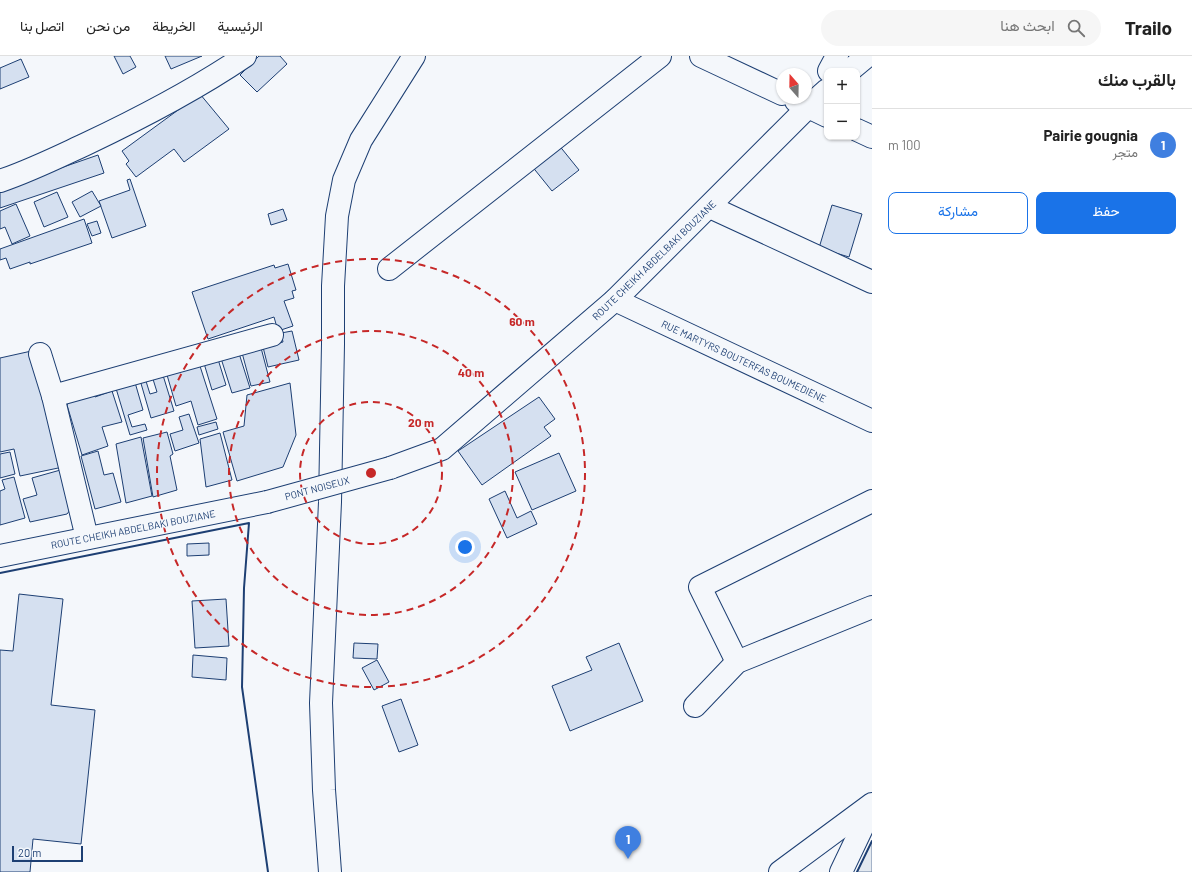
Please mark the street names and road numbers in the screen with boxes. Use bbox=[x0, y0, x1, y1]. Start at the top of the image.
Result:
street label: ROUTE CHEIKH ABDELBAKI BOUZIANE bbox=[590, 198, 718, 322]
street label: RUE MARTYRS BOUTERFAS BOUMEDIENE bbox=[660, 317, 828, 405]
street label: PONT NOISEUX bbox=[283, 474, 351, 502]
street label: ROUTE CHEIKH ABDELBAKI BOUZIANE bbox=[50, 507, 216, 551]

